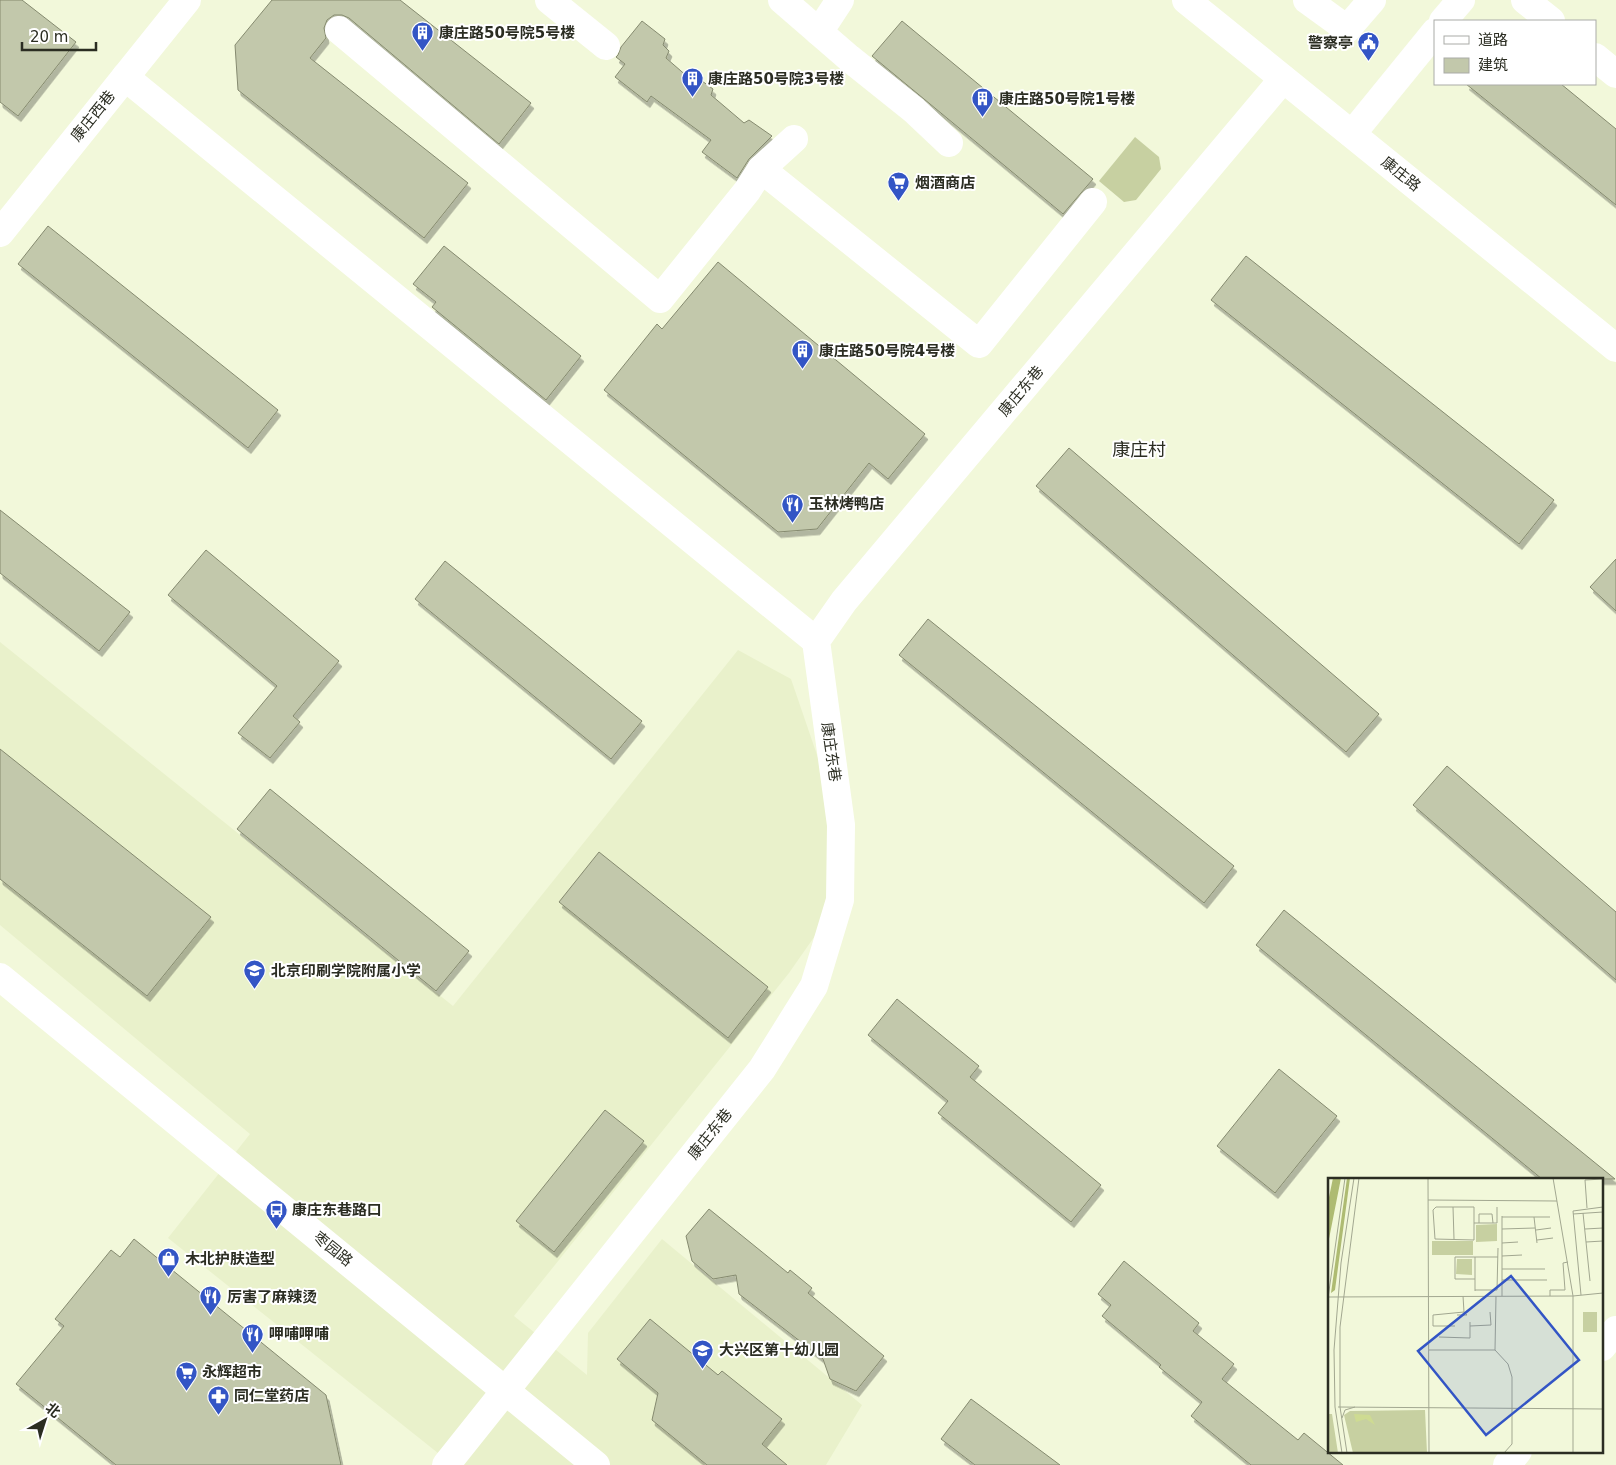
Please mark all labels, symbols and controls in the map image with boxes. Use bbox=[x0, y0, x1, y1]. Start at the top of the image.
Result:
scale bar bbox=[22, 20, 96, 52]
legend bbox=[1434, 20, 1596, 85]
building icon: 康庄路50号院5号楼 bbox=[411, 21, 435, 52]
place label: 康庄路50号院5号楼 bbox=[439, 24, 575, 42]
text: 20 m bbox=[30, 28, 68, 46]
public building icon: 警察亭 bbox=[1357, 31, 1381, 62]
text: 道路 bbox=[1478, 31, 1508, 49]
place label: 警察亭 bbox=[1308, 34, 1353, 52]
text: 建筑 bbox=[1478, 56, 1508, 74]
building icon: 康庄路50号院3号楼 bbox=[680, 67, 704, 98]
place label: 康庄路50号院3号楼 bbox=[708, 70, 844, 88]
street label: 康庄西巷 bbox=[67, 87, 119, 145]
building icon: 康庄路50号院1号楼 bbox=[971, 87, 995, 118]
place label: 康庄路50号院1号楼 bbox=[999, 90, 1135, 108]
street label: 康庄路 bbox=[1378, 153, 1424, 195]
supermarket icon: 烟酒商店 bbox=[887, 171, 911, 202]
place label: 烟酒商店 bbox=[915, 174, 975, 192]
building icon: 康庄路50号院4号楼 bbox=[791, 339, 815, 370]
place label: 康庄路50号院4号楼 bbox=[819, 342, 955, 360]
street label: 康庄东巷 bbox=[995, 362, 1047, 420]
district label: 康庄村 bbox=[1112, 439, 1166, 460]
restaurant icon: 玉林烤鸭店 bbox=[781, 492, 805, 523]
place label: 玉林烤鸭店 bbox=[809, 495, 884, 513]
street label: 康庄东巷 bbox=[818, 721, 844, 783]
school or university icon: 北京印刷学院附属小学 bbox=[243, 959, 267, 990]
place label: 北京印刷学院附属小学 bbox=[271, 962, 421, 980]
street label: 康庄东巷 bbox=[684, 1105, 736, 1163]
inset map bbox=[1328, 1178, 1604, 1452]
bus stop icon: 康庄东巷路口 bbox=[264, 1198, 288, 1229]
place label: 康庄东巷路口 bbox=[292, 1201, 382, 1219]
street label: 枣园路 bbox=[310, 1228, 356, 1270]
shop icon: 木北护肤造型 bbox=[157, 1247, 181, 1278]
place label: 木北护肤造型 bbox=[185, 1250, 275, 1268]
restaurant icon: 厉害了麻辣烫 bbox=[199, 1285, 223, 1316]
place label: 厉害了麻辣烫 bbox=[227, 1288, 317, 1306]
restaurant icon: 呷哺呷哺 bbox=[241, 1322, 265, 1353]
place label: 呷哺呷哺 bbox=[269, 1325, 329, 1343]
school or university icon: 大兴区第十幼儿园 bbox=[691, 1338, 715, 1369]
place label: 大兴区第十幼儿园 bbox=[719, 1341, 839, 1359]
supermarket icon: 永辉超市 bbox=[174, 1360, 198, 1391]
place label: 永辉超市 bbox=[202, 1363, 262, 1381]
pharmacy icon: 同仁堂药店 bbox=[206, 1384, 230, 1415]
place label: 同仁堂药店 bbox=[234, 1387, 309, 1405]
north arrow bbox=[20, 1395, 70, 1445]
text: 北 bbox=[43, 1399, 64, 1421]

